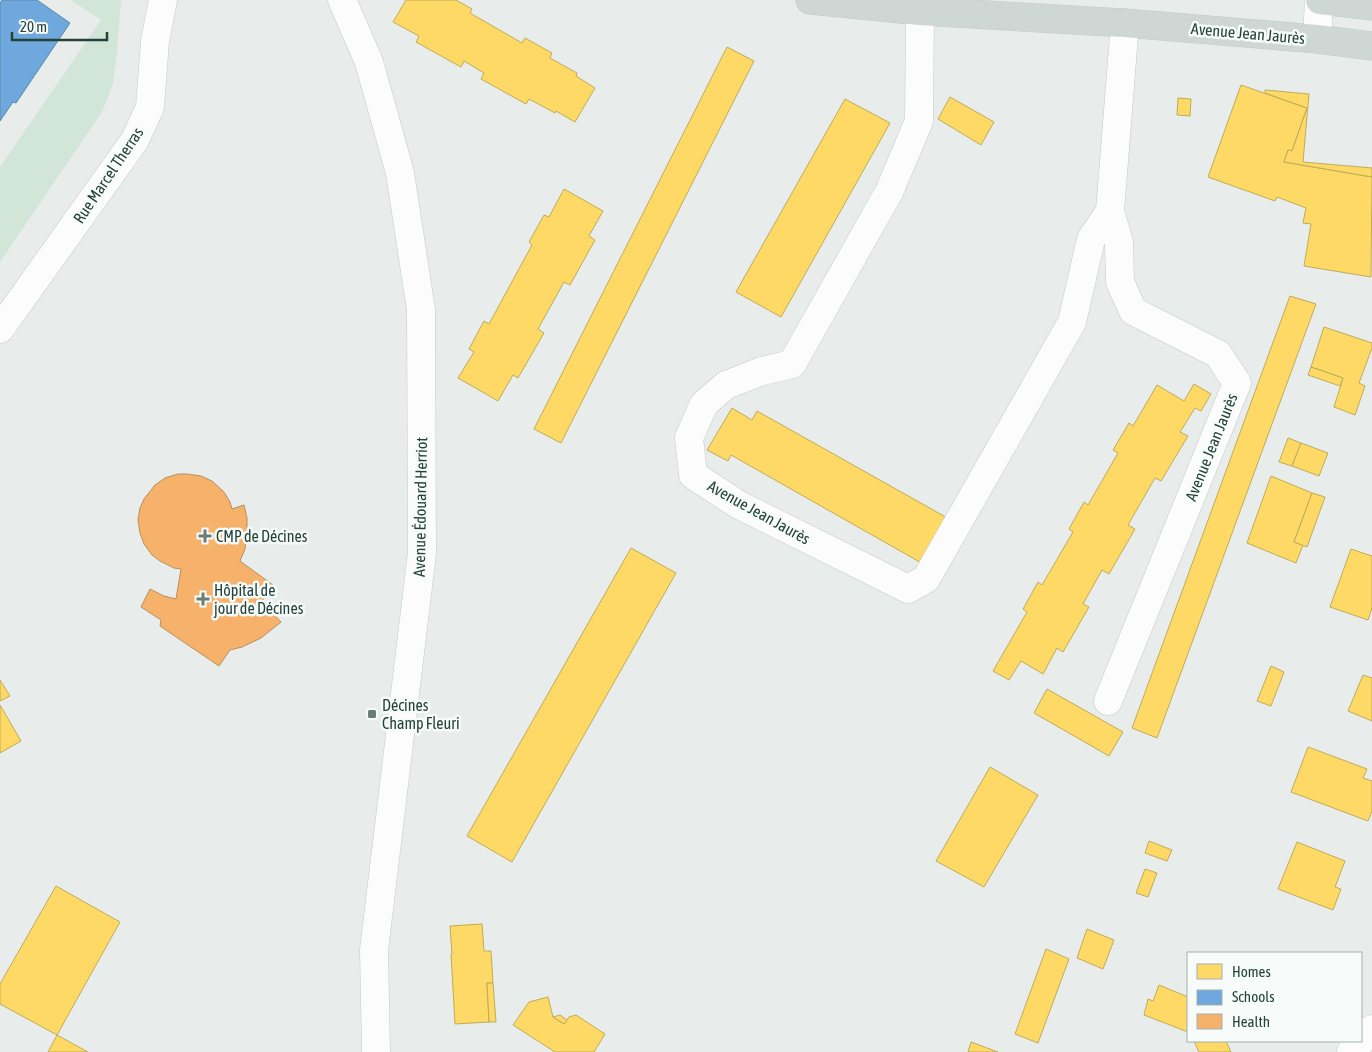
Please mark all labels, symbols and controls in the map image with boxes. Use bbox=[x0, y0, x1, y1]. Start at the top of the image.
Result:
scale bar bbox=[12, 10, 108, 42]
text: 20 m bbox=[20, 18, 47, 35]
street label: Avenue Jean Jaurès bbox=[1190, 19, 1306, 47]
street label: Rue Marcel Therras bbox=[69, 123, 147, 226]
street label: Avenue Jean Jaurès bbox=[1181, 390, 1241, 503]
street label: Avenue Édouard Herriot bbox=[410, 437, 430, 577]
street label: Avenue Jean Jaurès bbox=[705, 476, 814, 548]
place label: CMP de Décines bbox=[216, 527, 308, 545]
marker: CMP de Décines bbox=[198, 529, 212, 543]
place label: Hôpital de jour de Décines bbox=[213, 581, 304, 618]
marker: Hôpital de jour de Décines bbox=[196, 592, 210, 606]
place label: Décines Champ Fleuri bbox=[382, 696, 460, 733]
marker: Décines Champ Fleuri bbox=[366, 708, 378, 720]
legend bbox=[1187, 952, 1362, 1042]
text: Homes bbox=[1232, 963, 1271, 980]
text: Schools bbox=[1232, 988, 1275, 1005]
text: Health bbox=[1232, 1013, 1270, 1030]

